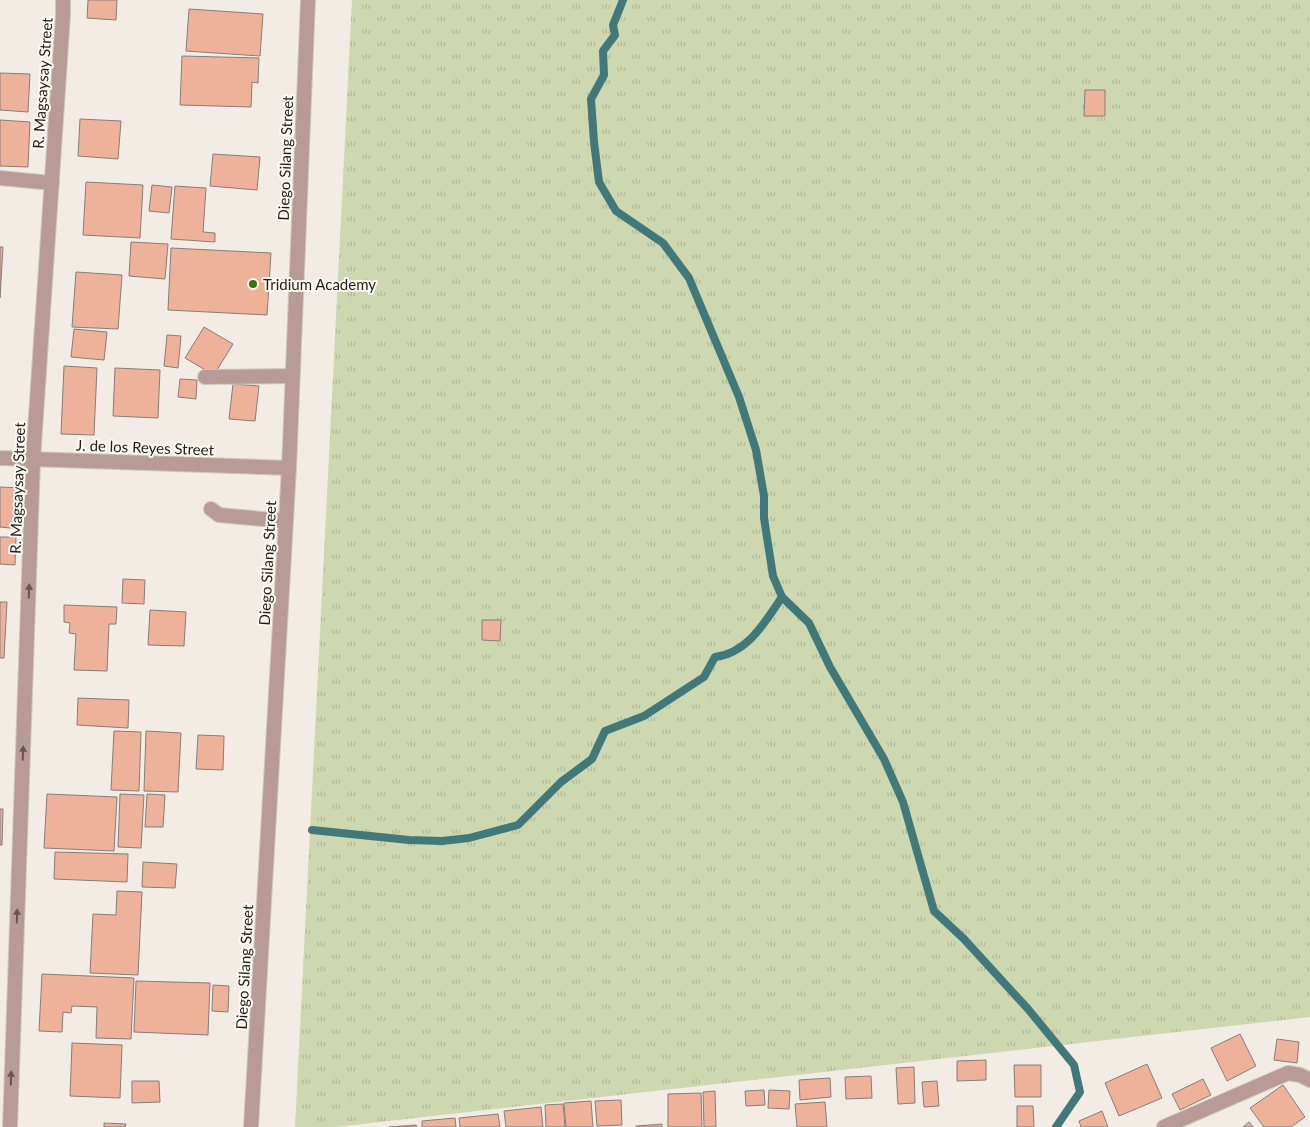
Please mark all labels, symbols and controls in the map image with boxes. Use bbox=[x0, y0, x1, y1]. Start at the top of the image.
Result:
street label: R. Magsaysay Street bbox=[28, 16, 56, 149]
street label: Diego Silang Street bbox=[274, 95, 296, 221]
place label: Tridium Academy bbox=[263, 275, 376, 293]
marker: Tridium Academy bbox=[247, 278, 259, 290]
street label: R. Magsaysay Street bbox=[6, 421, 28, 554]
street label: J. de los Reyes Street bbox=[76, 436, 215, 458]
street label: Diego Silang Street bbox=[255, 500, 279, 626]
one-way arrow bbox=[25, 583, 33, 599]
one-way arrow bbox=[19, 745, 27, 761]
street label: Diego Silang Street bbox=[232, 904, 256, 1030]
one-way arrow bbox=[13, 908, 21, 924]
one-way arrow bbox=[8, 1070, 16, 1086]

